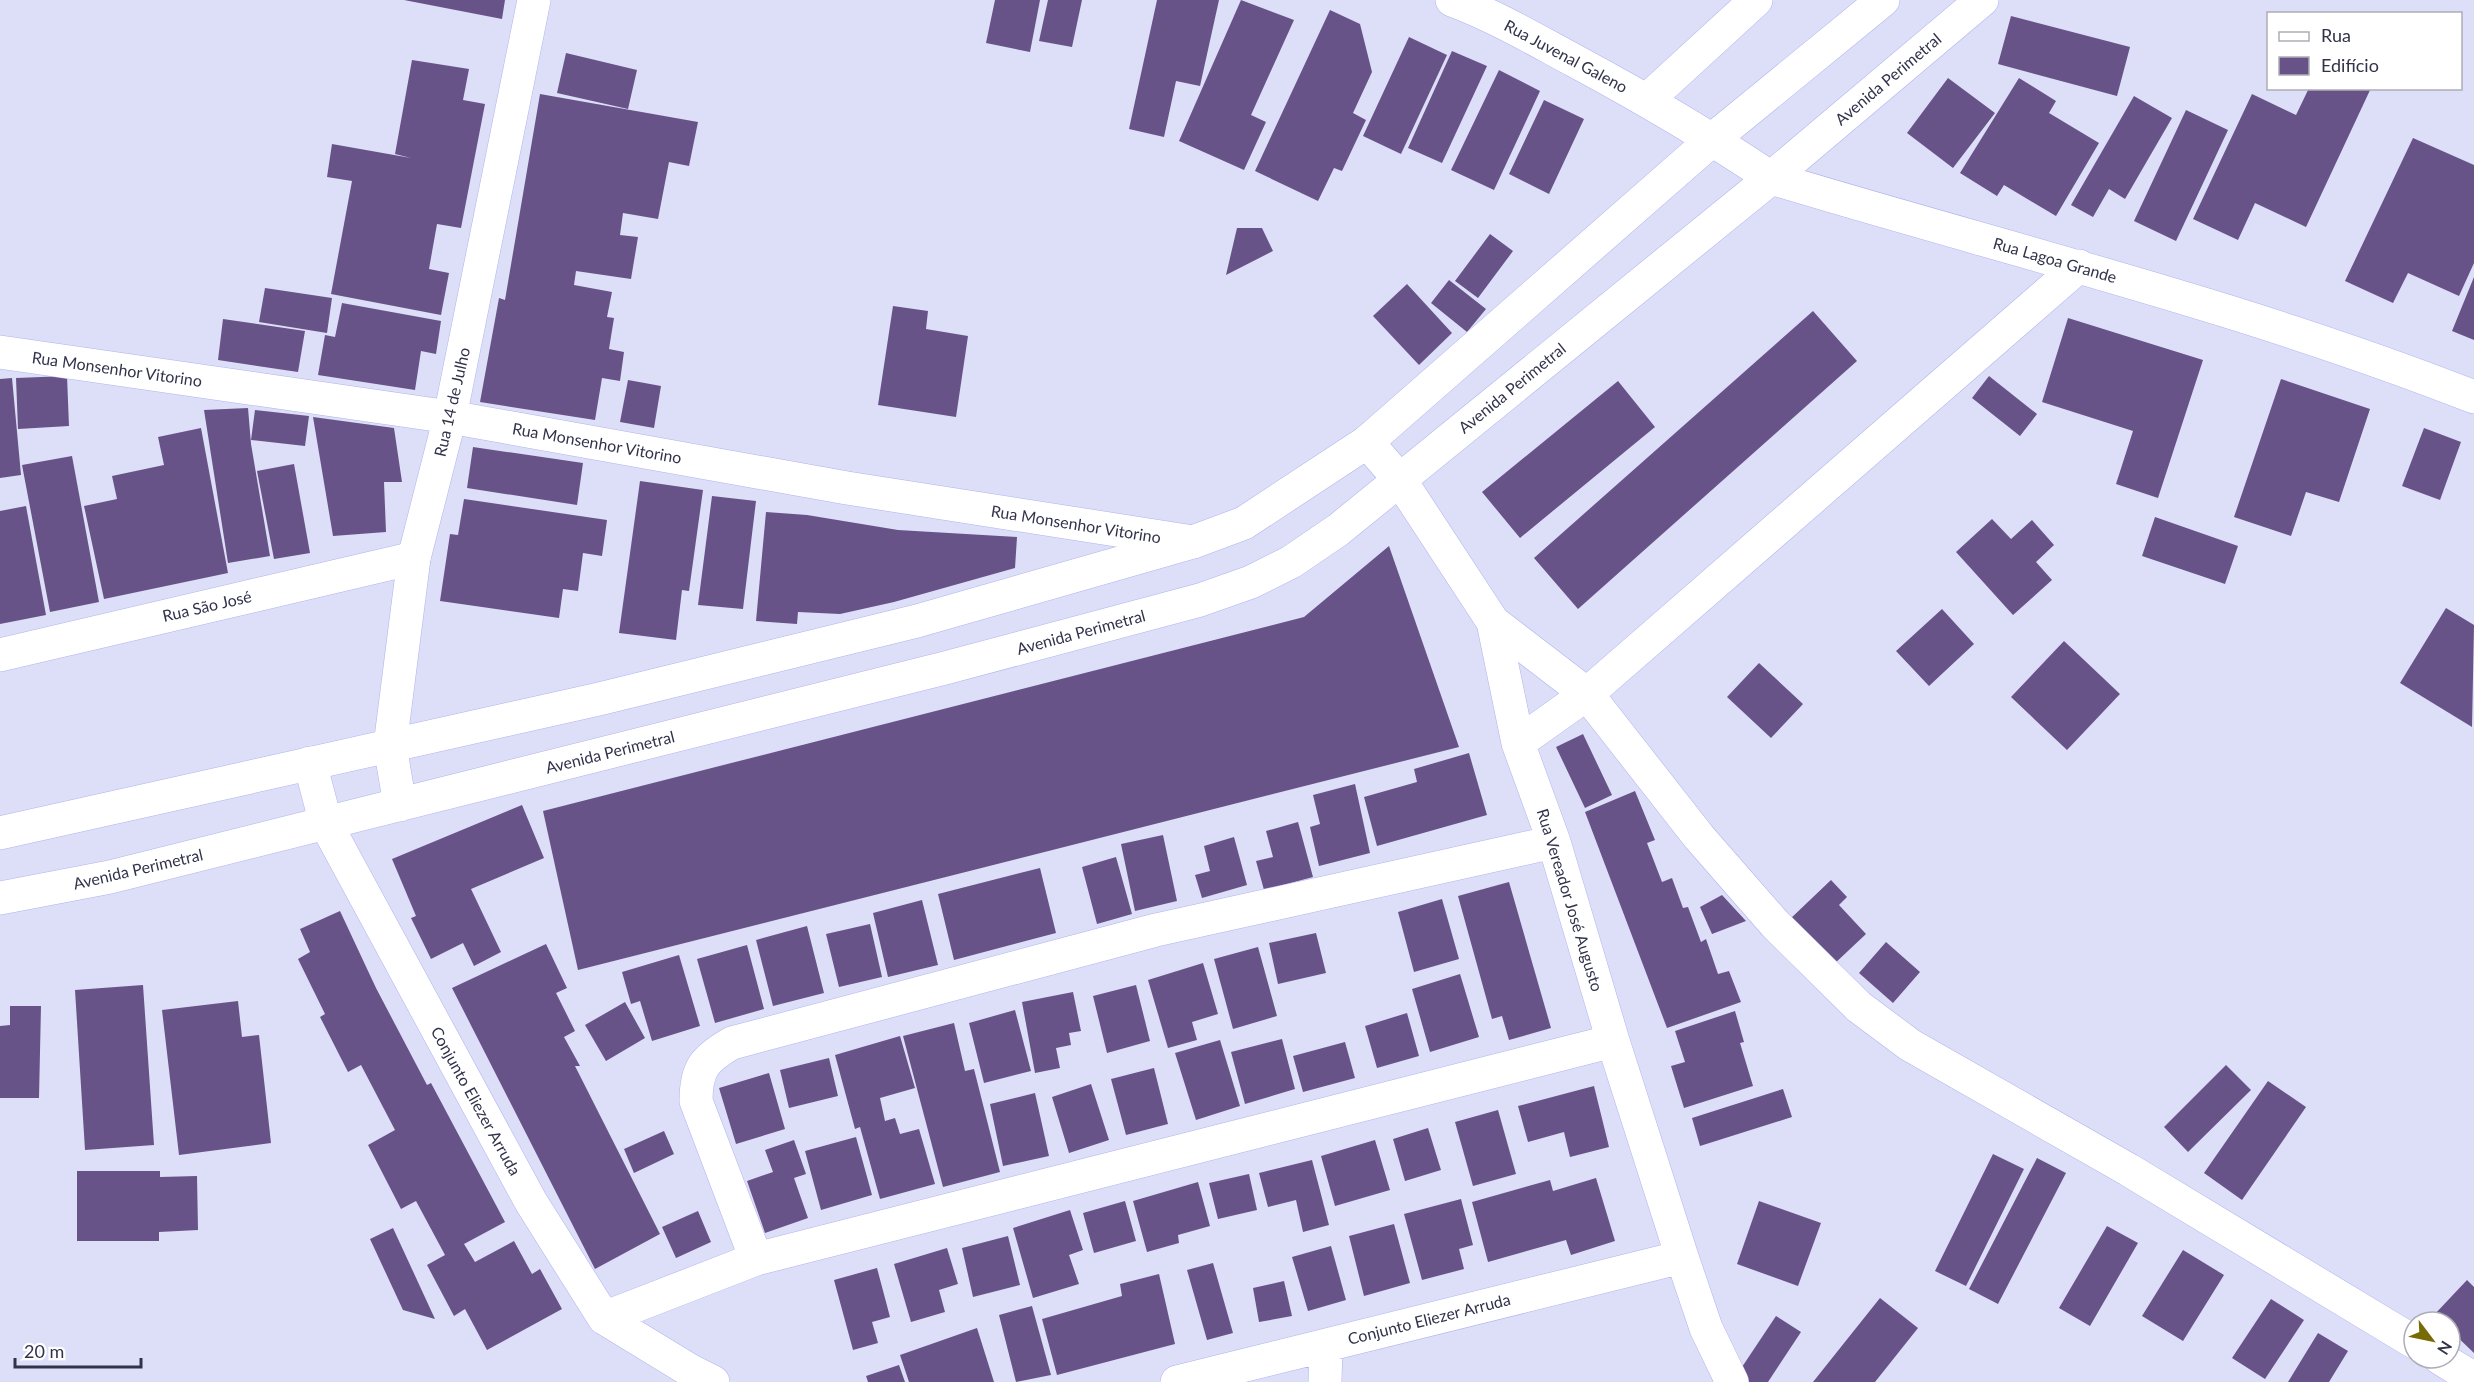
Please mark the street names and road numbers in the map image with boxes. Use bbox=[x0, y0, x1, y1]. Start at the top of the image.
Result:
street label: Rua Juvenal Galeno bbox=[1501, 15, 1631, 96]
street label: Avenida Perimetral bbox=[1831, 29, 1945, 128]
street label: Rua Lagoa Grande bbox=[1991, 233, 2119, 286]
street label: Avenida Perimetral bbox=[1454, 339, 1569, 437]
street label: Rua 14 de Julho bbox=[430, 345, 473, 458]
street label: Rua Monsenhor Vitorino bbox=[31, 347, 203, 390]
street label: Rua Monsenhor Vitorino bbox=[511, 418, 683, 467]
street label: Rua Monsenhor Vitorino bbox=[990, 501, 1162, 546]
street label: Rua São José bbox=[161, 586, 253, 625]
street label: Avenida Perimetral bbox=[1014, 605, 1147, 658]
street label: Avenida Perimetral bbox=[543, 726, 676, 777]
street label: Rua Vereador José Augusto bbox=[1534, 806, 1607, 994]
street label: Avenida Perimetral bbox=[71, 844, 205, 893]
street label: Conjunto Eliezer Arruda bbox=[428, 1023, 525, 1178]
street label: Conjunto Eliezer Arruda bbox=[1346, 1289, 1512, 1348]

